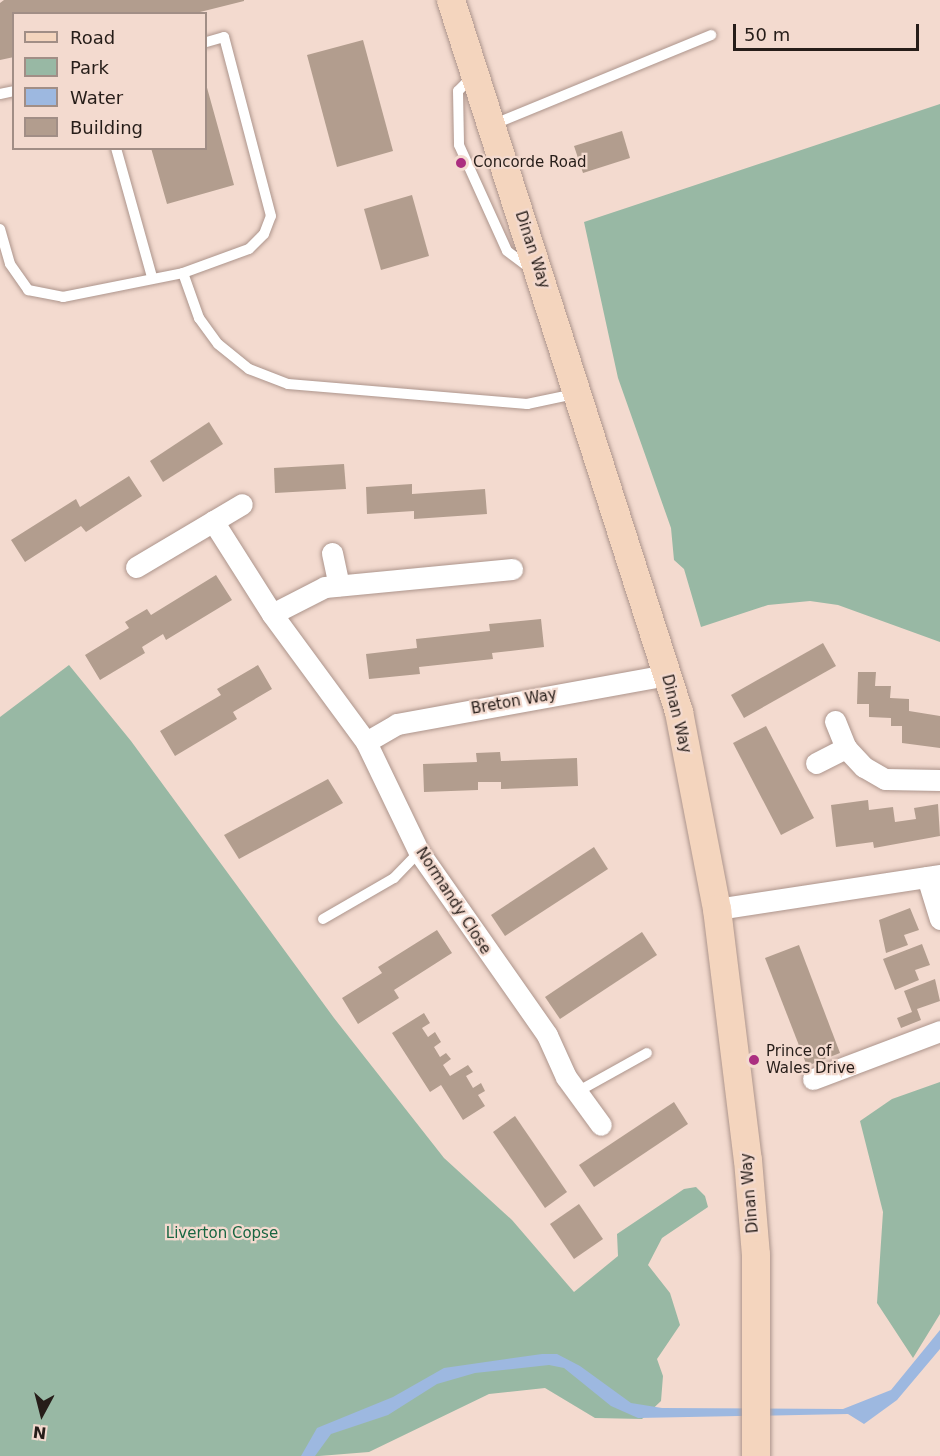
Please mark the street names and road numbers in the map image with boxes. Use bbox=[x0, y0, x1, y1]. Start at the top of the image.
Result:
street label: Dinan Way bbox=[511, 209, 553, 291]
street label: Dinan Way bbox=[658, 673, 694, 755]
street label: Breton Way bbox=[470, 686, 558, 718]
street label: Normandy Close bbox=[412, 844, 494, 958]
street label: Dinan Way bbox=[738, 1152, 762, 1234]

